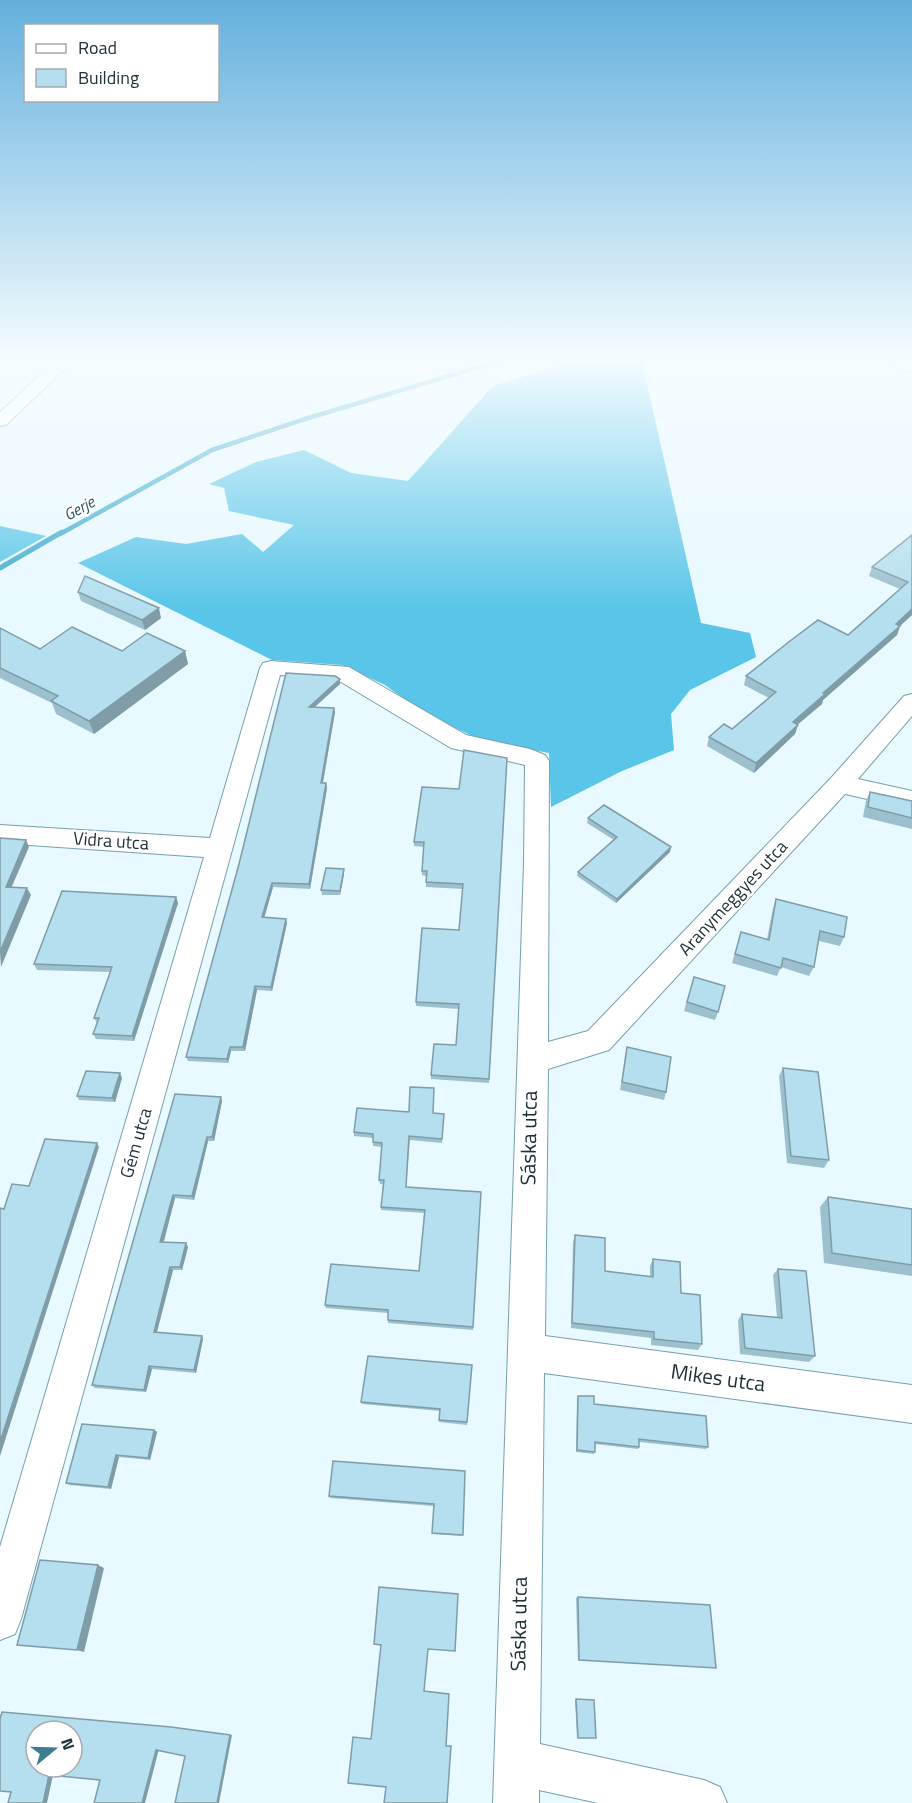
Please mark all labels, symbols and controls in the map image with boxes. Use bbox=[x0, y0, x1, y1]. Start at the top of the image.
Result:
legend bbox=[24, 24, 219, 102]
text: Road bbox=[78, 34, 117, 61]
text: Building bbox=[78, 64, 139, 91]
water label: Gerje bbox=[59, 489, 100, 526]
street label: Vidra utca bbox=[72, 824, 150, 857]
street label: Aranymeggyes utca bbox=[672, 834, 794, 962]
street label: Sáska utca bbox=[511, 1090, 545, 1186]
street label: Gém utca bbox=[113, 1105, 158, 1181]
street label: Mikes utca bbox=[669, 1355, 768, 1400]
street label: Sáska utca bbox=[501, 1576, 535, 1672]
north arrow bbox=[24, 1719, 84, 1779]
text: N bbox=[55, 1735, 81, 1753]

